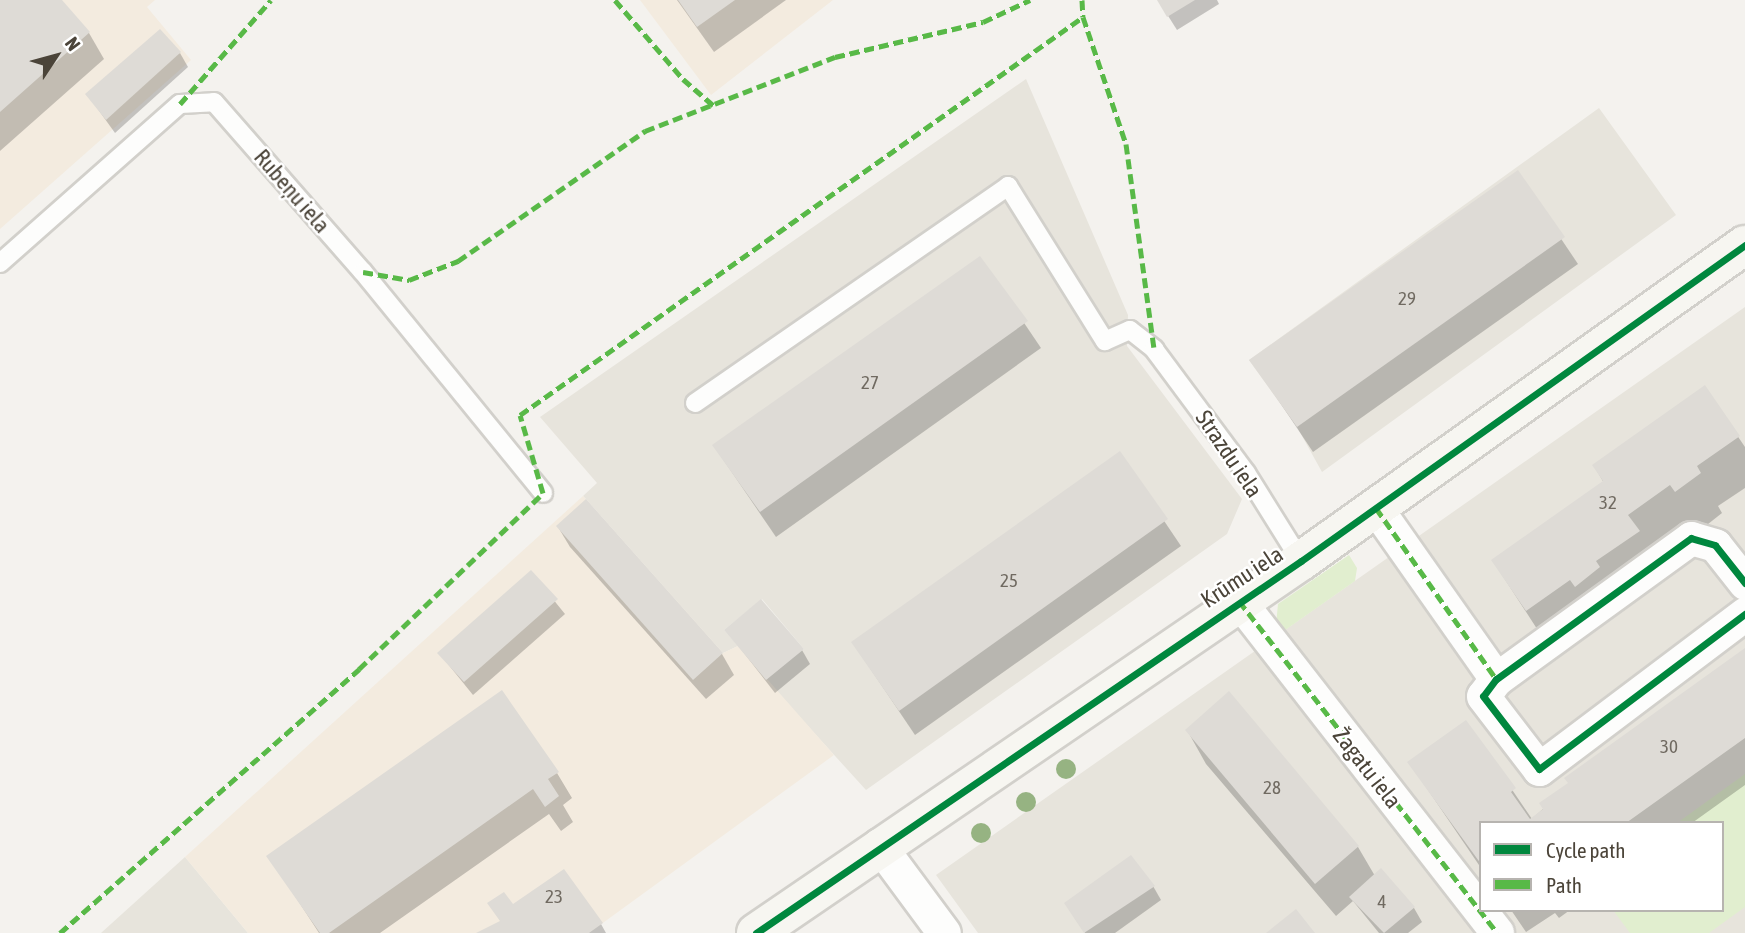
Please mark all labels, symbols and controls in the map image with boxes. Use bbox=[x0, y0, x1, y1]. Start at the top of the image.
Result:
north arrow bbox=[21, 21, 91, 91]
text: N bbox=[61, 33, 85, 55]
street label: Rubeņu iela bbox=[248, 143, 336, 239]
house number: 29 bbox=[1398, 288, 1416, 310]
house number: 27 bbox=[861, 372, 879, 394]
street label: Strazdu iela bbox=[1190, 405, 1268, 503]
house number: 32 bbox=[1599, 492, 1617, 514]
street label: Krūmu iela bbox=[1196, 540, 1288, 614]
house number: 25 bbox=[1000, 570, 1018, 592]
street label: Žagatu iela bbox=[1327, 722, 1407, 814]
house number: 30 bbox=[1660, 736, 1678, 758]
house number: 28 bbox=[1263, 777, 1281, 799]
legend bbox=[1479, 821, 1724, 912]
text: Cycle path bbox=[1546, 838, 1625, 862]
text: Path bbox=[1546, 873, 1582, 897]
house number: 23 bbox=[545, 886, 563, 908]
house number: 4 bbox=[1378, 891, 1386, 913]

